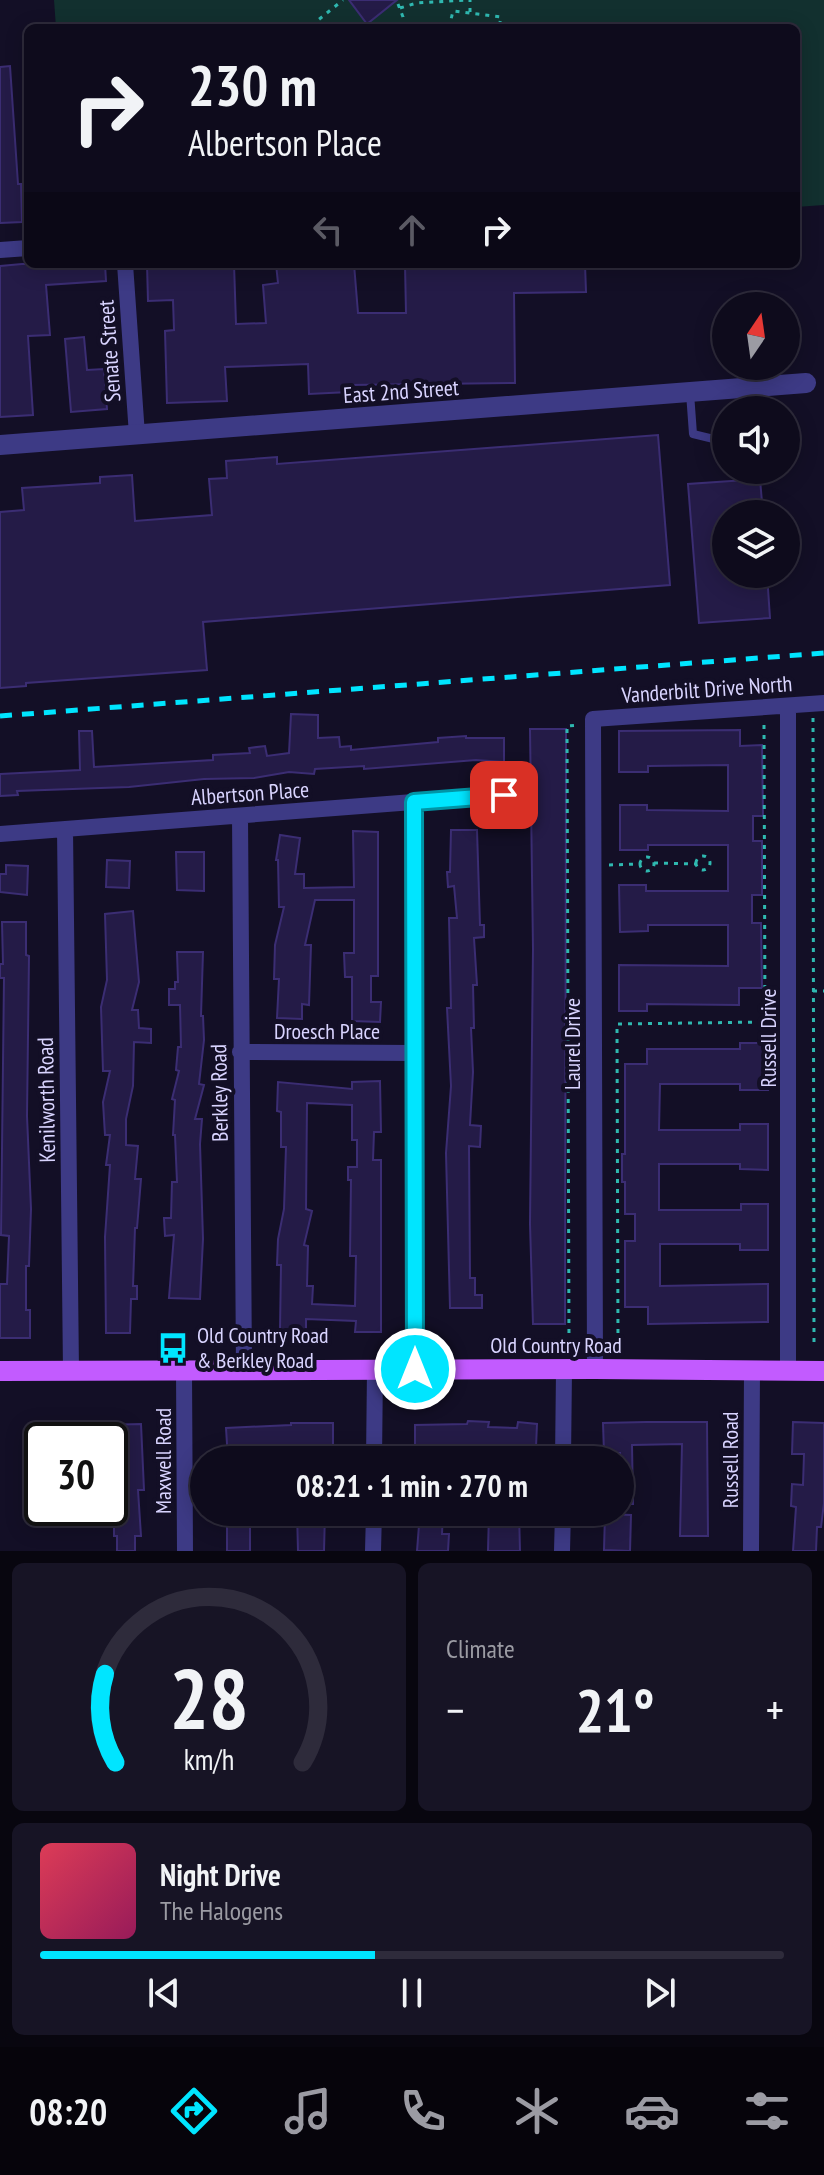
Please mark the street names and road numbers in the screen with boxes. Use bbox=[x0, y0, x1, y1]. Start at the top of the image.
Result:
street label: Senate Street bbox=[91, 299, 127, 403]
street label: East 2nd Street bbox=[342, 373, 460, 409]
street label: Vanderbilt Drive North bbox=[620, 669, 793, 709]
street label: Albertson Place bbox=[190, 775, 310, 811]
street label: Russell Drive bbox=[754, 989, 782, 1087]
street label: Laurel Drive bbox=[558, 998, 586, 1090]
street label: Droesch Place bbox=[274, 1017, 380, 1045]
street label: Kenilworth Road bbox=[31, 1037, 61, 1163]
street label: Berkley Road bbox=[204, 1044, 234, 1142]
street label: Old Country Road bbox=[490, 1331, 622, 1359]
street label: Maxwell Road bbox=[149, 1408, 177, 1514]
street label: Russell Road bbox=[716, 1412, 744, 1508]

